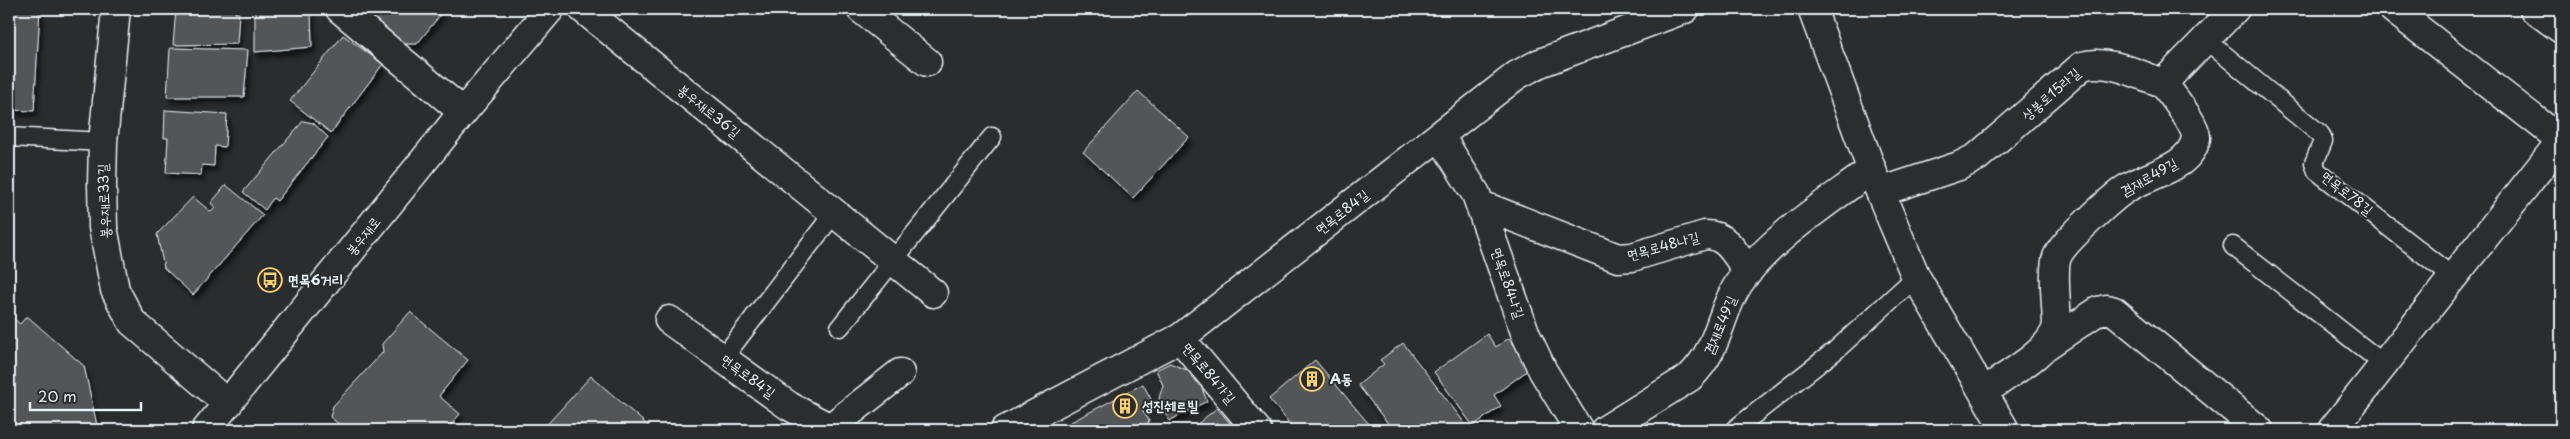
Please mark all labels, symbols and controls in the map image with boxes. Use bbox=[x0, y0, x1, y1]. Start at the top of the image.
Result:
street label: 상봉로15라길 bbox=[2017, 62, 2085, 125]
street label: 봉우재로36길 bbox=[673, 79, 746, 143]
street label: 겸재로49길 bbox=[2116, 152, 2182, 201]
street label: 봉우재로33길 bbox=[92, 163, 115, 239]
street label: 면목로78길 bbox=[2317, 165, 2379, 220]
street label: 면목로84길 bbox=[1310, 183, 1374, 239]
street label: 봉우재로 bbox=[340, 212, 385, 260]
street label: 면목로48나길 bbox=[1624, 226, 1702, 265]
street label: 면목로84나길 bbox=[1486, 244, 1531, 322]
bus stop icon: 면목6거리 bbox=[257, 267, 283, 293]
place label: 면목6거리 bbox=[288, 269, 343, 290]
street label: 겸재로49길 bbox=[1698, 291, 1742, 358]
street label: 면목로84가길 bbox=[1177, 337, 1242, 408]
street label: 면목로84길 bbox=[717, 349, 781, 403]
building icon: A동 bbox=[1299, 366, 1325, 392]
place label: A동 bbox=[1330, 368, 1352, 389]
scale bar bbox=[30, 379, 141, 411]
text: 20 m bbox=[38, 384, 77, 407]
building icon: 성진쉐르빌 bbox=[1112, 393, 1138, 419]
place label: 성진쉐르빌 bbox=[1142, 395, 1199, 416]

